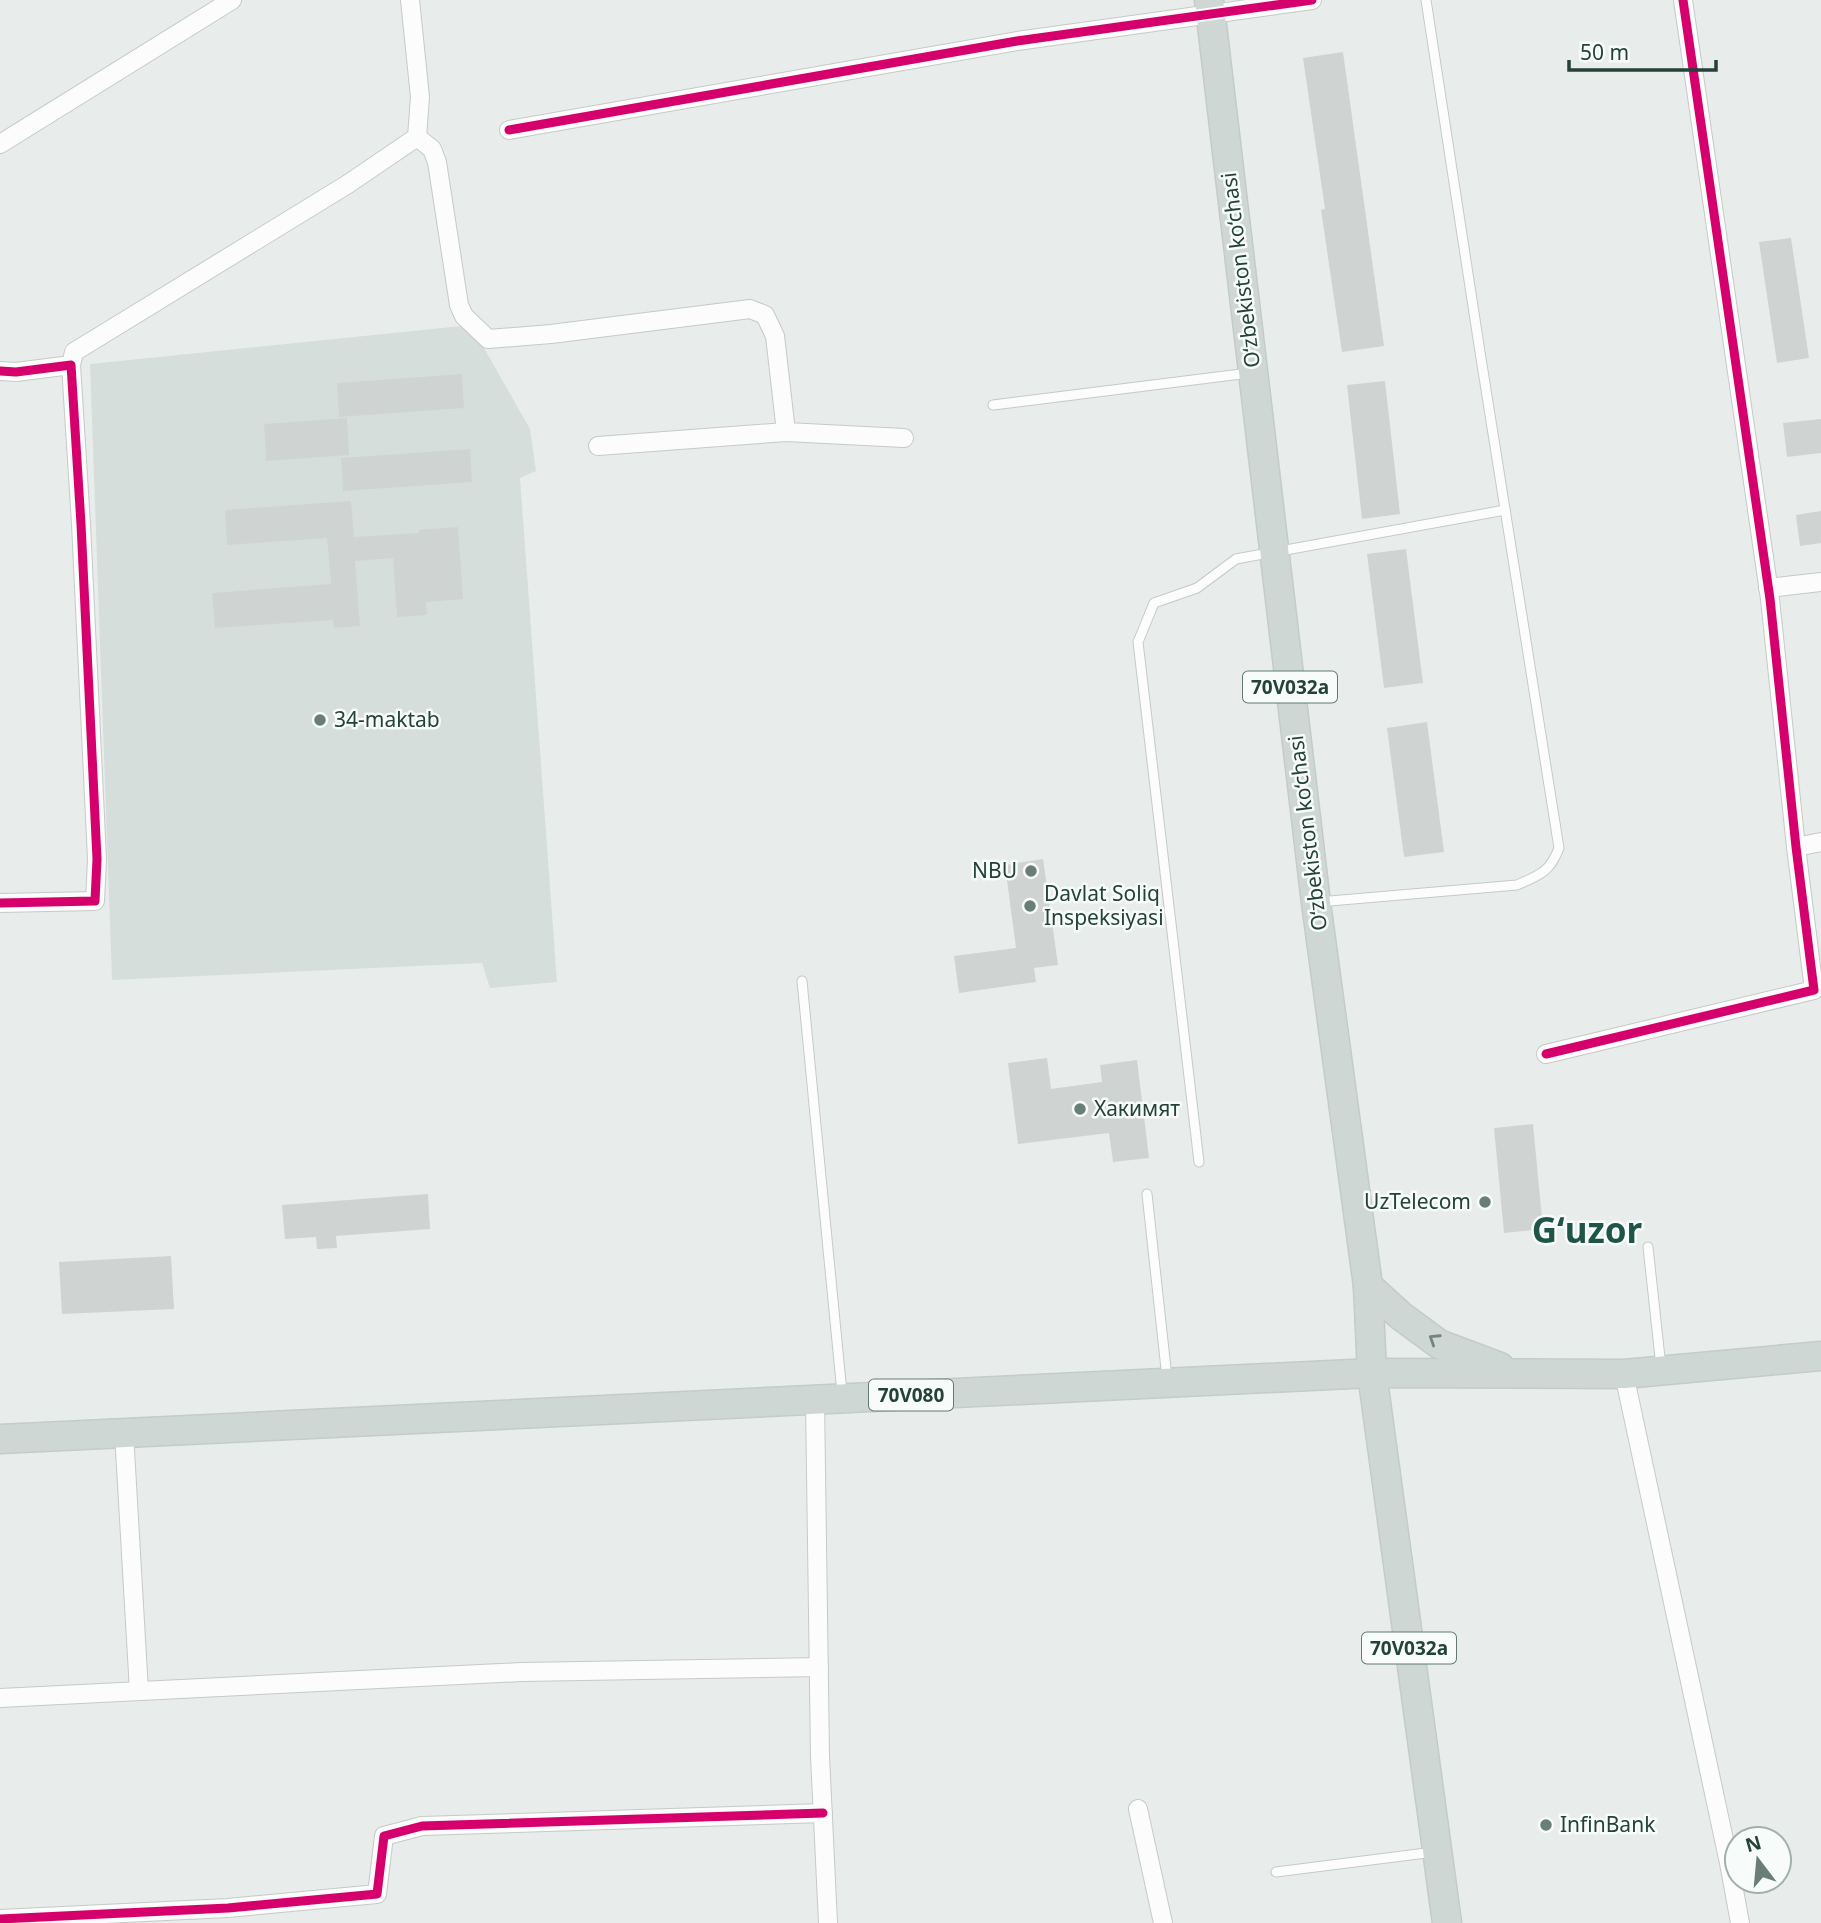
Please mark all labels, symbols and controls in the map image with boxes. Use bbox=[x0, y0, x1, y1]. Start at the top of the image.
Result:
scale bar bbox=[1569, 28, 1716, 72]
text: 50 m bbox=[1580, 38, 1629, 66]
street label: O‘zbekiston ko‘chasi bbox=[1214, 171, 1266, 369]
road number: 70V032a bbox=[1243, 672, 1337, 702]
place label: 34-maktab bbox=[334, 705, 440, 733]
marker: 34-maktab bbox=[312, 712, 328, 728]
street label: O‘zbekiston ko‘chasi bbox=[1281, 734, 1333, 932]
place label: NBU bbox=[972, 856, 1017, 884]
marker: NBU bbox=[1023, 863, 1039, 879]
place label: Davlat Soliq Inspeksiyasi bbox=[1044, 879, 1164, 931]
marker: Davlat Soliq Inspeksiyasi bbox=[1022, 898, 1038, 914]
place label: Хакимят bbox=[1094, 1094, 1180, 1122]
marker: Хакимят bbox=[1072, 1101, 1088, 1117]
place label: UzTelecom bbox=[1364, 1187, 1471, 1215]
marker: UzTelecom bbox=[1477, 1194, 1493, 1210]
district label: Gʻuzor bbox=[1532, 1206, 1643, 1253]
one-way arrow bbox=[1428, 1335, 1441, 1348]
road number: 70V080 bbox=[869, 1380, 953, 1410]
road number: 70V032a bbox=[1362, 1632, 1456, 1664]
place label: InfinBank bbox=[1560, 1810, 1656, 1838]
marker: InfinBank bbox=[1538, 1817, 1554, 1833]
north arrow bbox=[1723, 1825, 1793, 1895]
text: N bbox=[1742, 1829, 1764, 1858]

